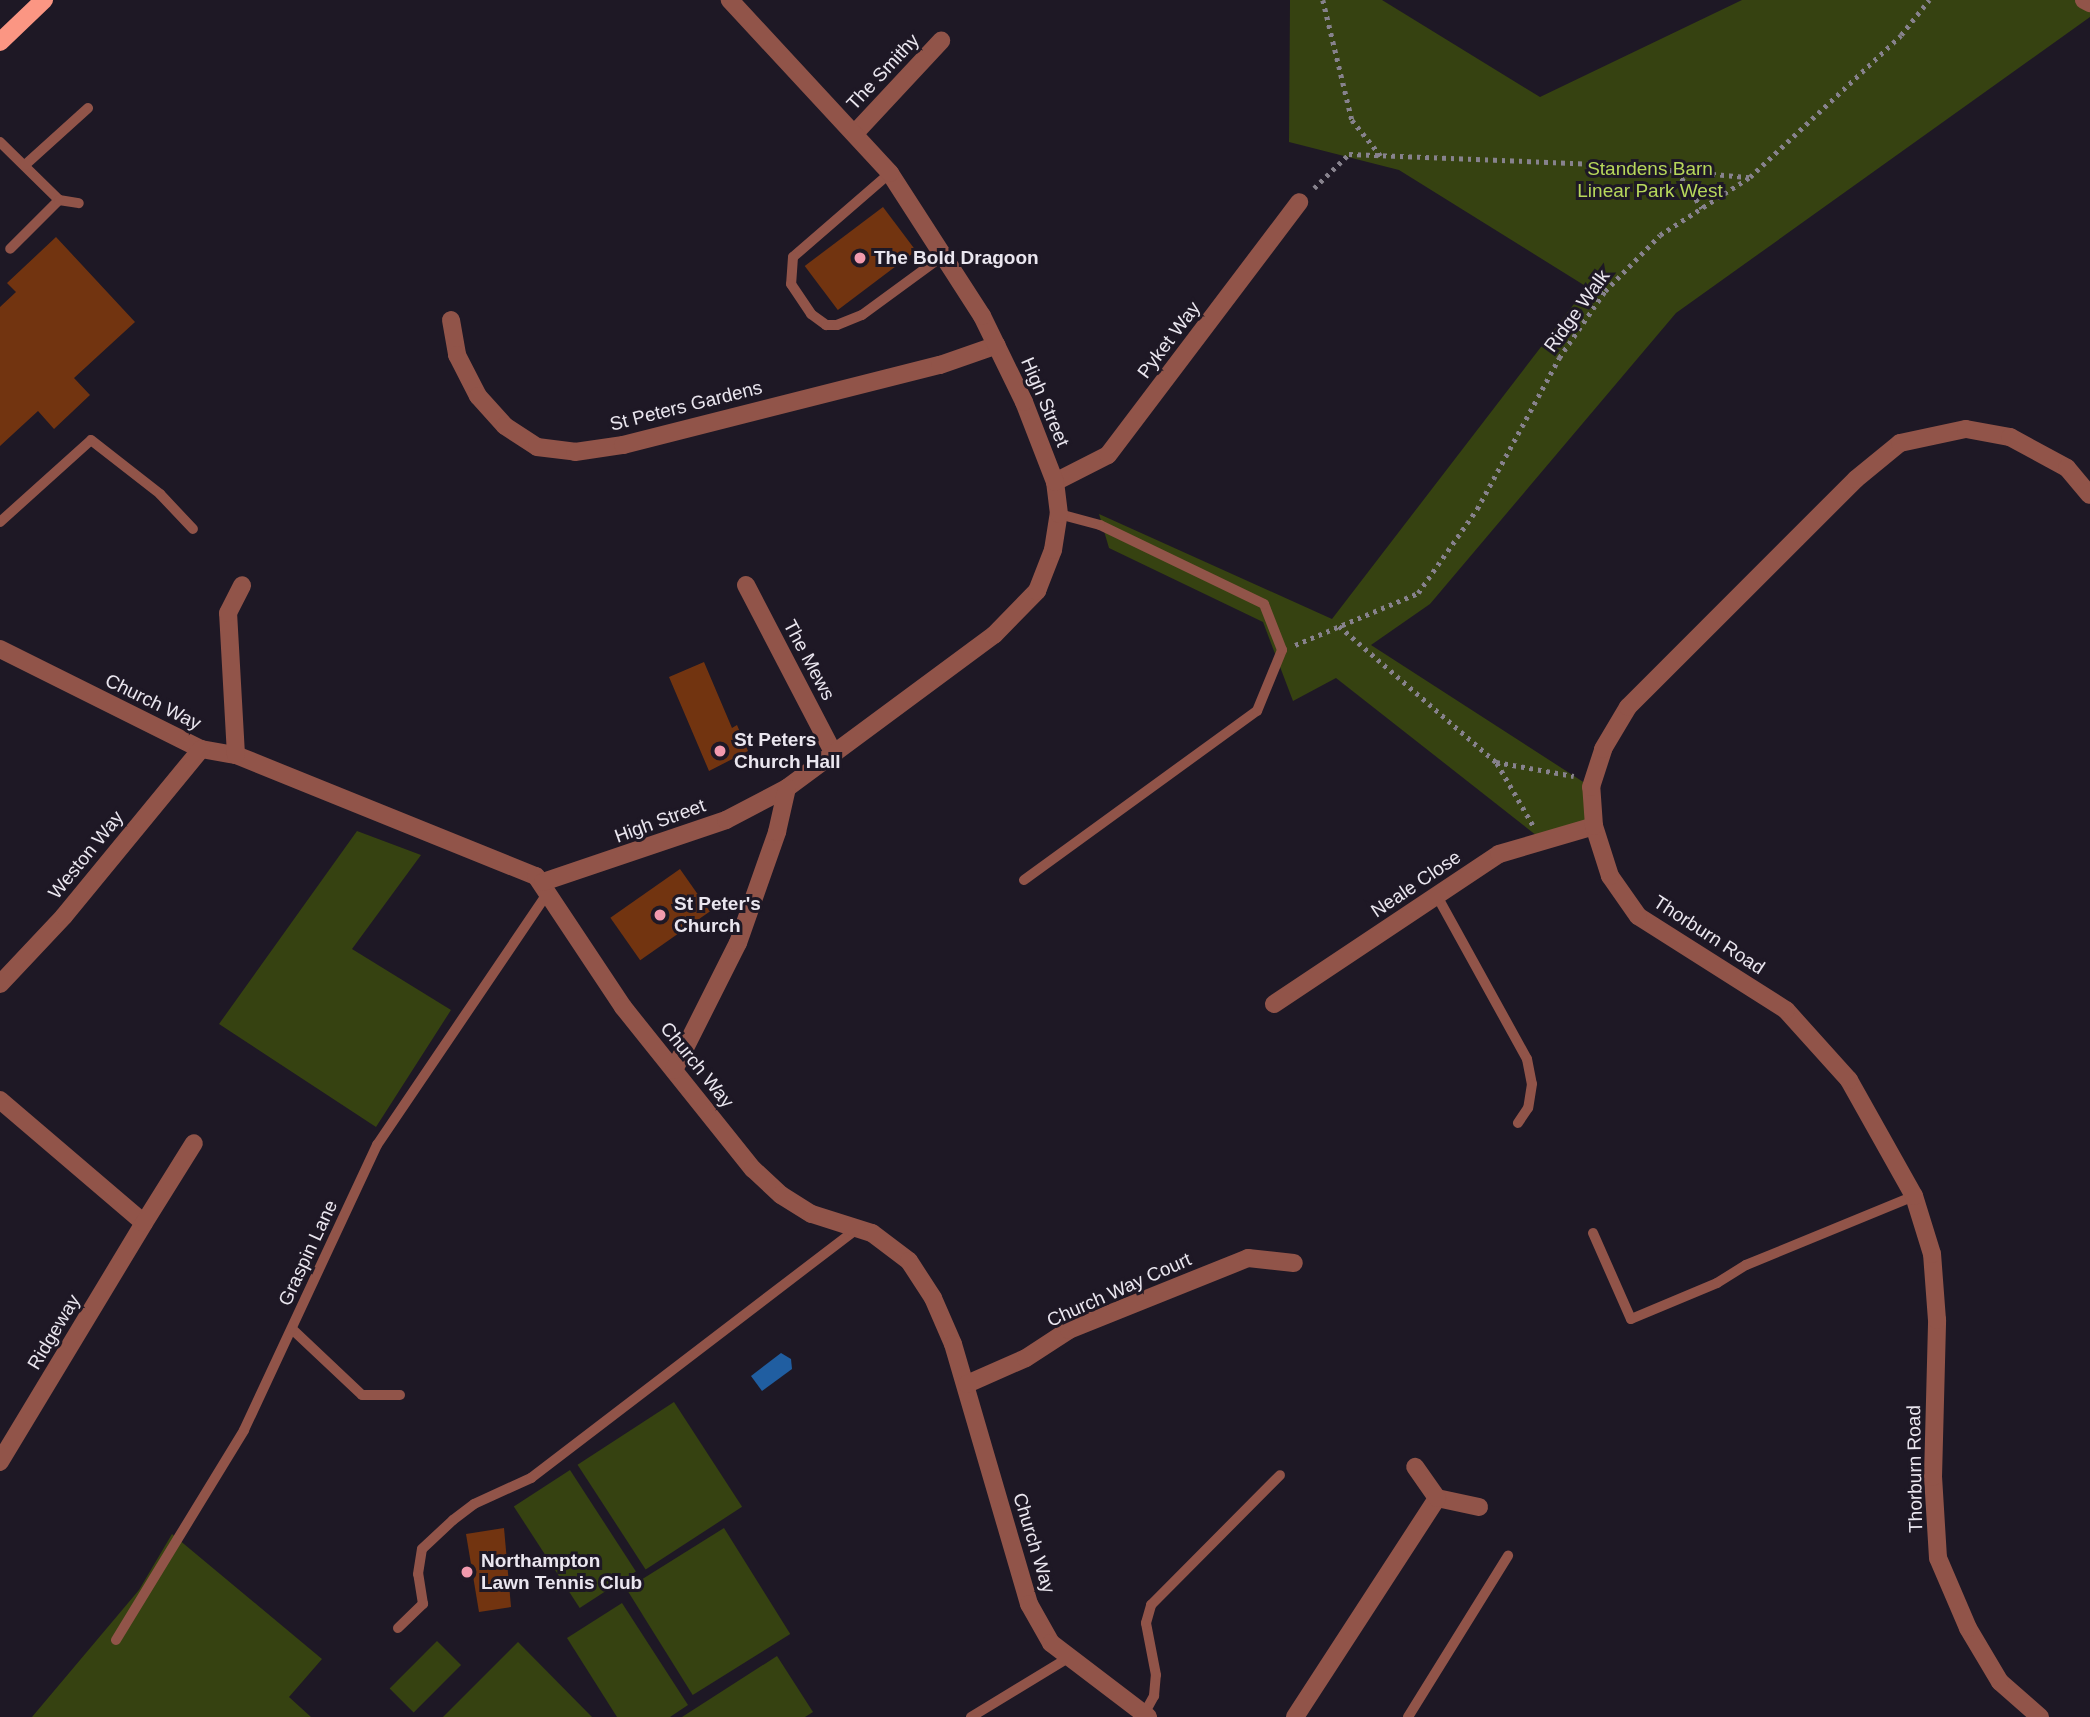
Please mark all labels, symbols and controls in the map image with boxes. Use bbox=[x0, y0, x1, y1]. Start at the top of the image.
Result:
street label: The Smithy bbox=[842, 29, 924, 115]
park label: Standens Barn Linear Park West bbox=[1577, 158, 1723, 202]
place label: The Bold Dragoon bbox=[874, 247, 1039, 269]
marker: The Bold Dragoon bbox=[852, 250, 868, 266]
street label: Ridge Walk bbox=[1539, 265, 1615, 357]
street label: Pyket Way bbox=[1133, 297, 1205, 383]
street label: High Street bbox=[1016, 354, 1074, 450]
street label: St Peters Gardens bbox=[607, 376, 765, 436]
street label: The Mews bbox=[778, 616, 840, 704]
street label: Church Way bbox=[101, 669, 205, 735]
place label: St Peters Church Hall bbox=[734, 729, 841, 773]
marker: St Peters Church Hall bbox=[712, 743, 728, 759]
street label: High Street bbox=[611, 794, 709, 848]
street label: Weston Way bbox=[44, 806, 128, 904]
street label: Neale Close bbox=[1367, 846, 1465, 922]
street label: Thorburn Road bbox=[1649, 891, 1769, 979]
place label: St Peter's Church bbox=[674, 893, 761, 937]
marker: St Peter's Church bbox=[652, 907, 668, 923]
street label: Church Way bbox=[655, 1017, 739, 1113]
street label: Graspin Lane bbox=[274, 1196, 342, 1310]
street label: Church Way Court bbox=[1043, 1248, 1195, 1332]
street label: Ridgeway bbox=[23, 1290, 85, 1374]
street label: Thorburn Road bbox=[1902, 1405, 1928, 1533]
street label: Church Way bbox=[1008, 1490, 1060, 1596]
place label: Northampton Lawn Tennis Club bbox=[481, 1550, 642, 1594]
marker: Northampton Lawn Tennis Club bbox=[459, 1564, 475, 1580]

